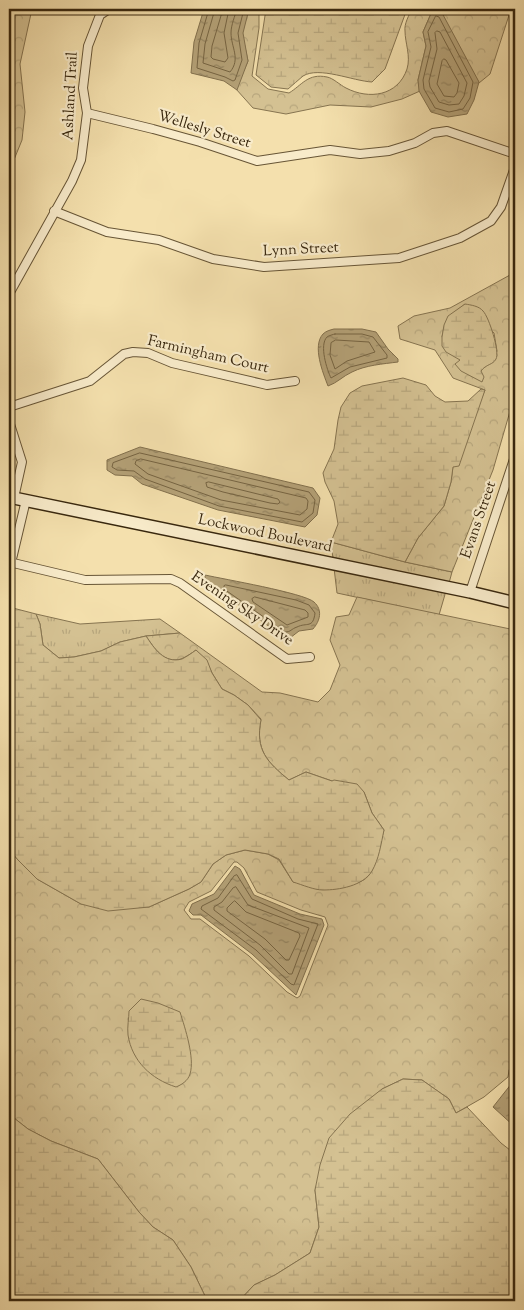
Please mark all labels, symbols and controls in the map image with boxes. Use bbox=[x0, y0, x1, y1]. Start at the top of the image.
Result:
street label: Ashland Trail bbox=[58, 51, 84, 141]
street label: Wellesly Street bbox=[155, 106, 253, 154]
street label: Lynn Street bbox=[263, 238, 339, 262]
street label: Farmingham Court bbox=[145, 331, 271, 379]
street label: Evans Street bbox=[456, 479, 502, 561]
street label: Lockwood Boulevard bbox=[196, 510, 334, 559]
street label: Evening Sky Drive bbox=[187, 567, 297, 651]

